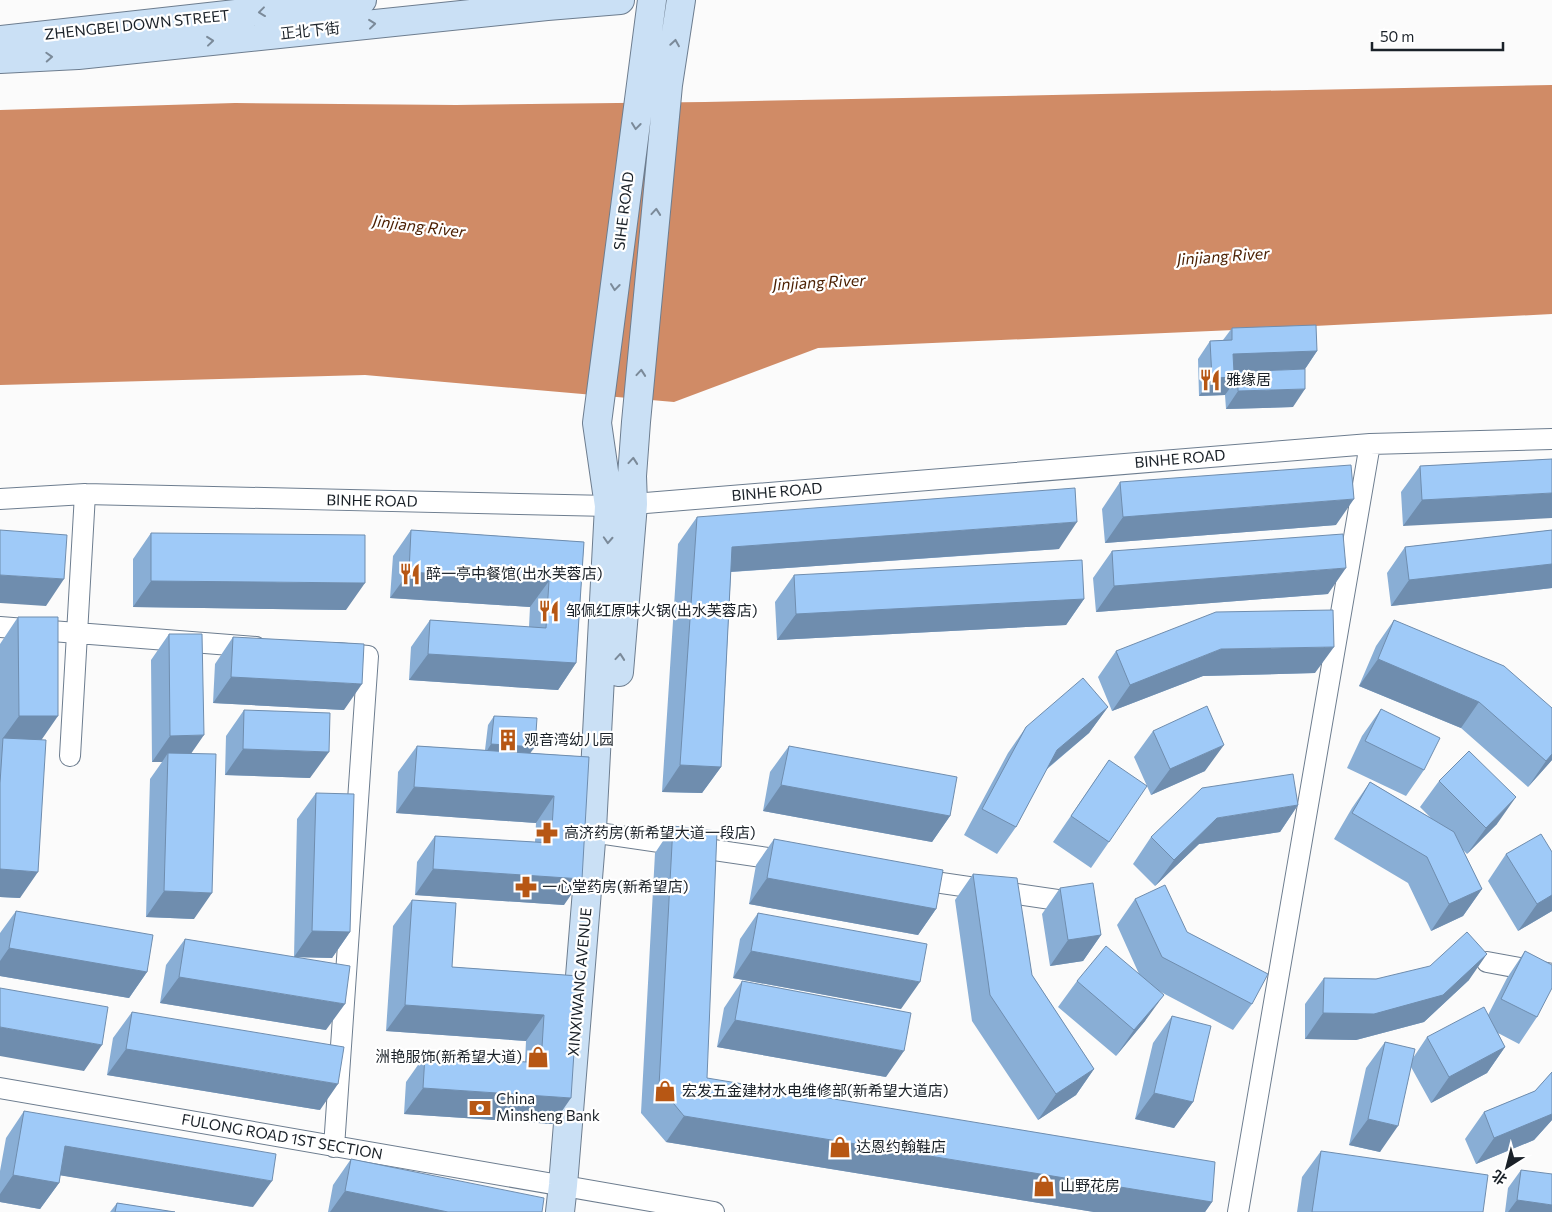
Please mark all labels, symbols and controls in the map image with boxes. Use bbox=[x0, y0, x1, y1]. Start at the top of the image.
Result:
street label: ZHENGBEI DOWN STREET bbox=[43, 5, 231, 43]
one-way arrow bbox=[257, 6, 265, 17]
street label: 正北下街 bbox=[279, 18, 341, 42]
one-way arrow bbox=[368, 19, 376, 30]
scale bar bbox=[1372, 20, 1503, 52]
text: 50 m bbox=[1380, 27, 1414, 45]
one-way arrow bbox=[207, 36, 215, 47]
one-way arrow bbox=[669, 38, 679, 47]
one-way arrow bbox=[45, 51, 53, 62]
one-way arrow bbox=[631, 121, 641, 130]
street label: SIHE ROAD bbox=[609, 171, 637, 251]
one-way arrow bbox=[650, 207, 661, 215]
water label: Jinjiang River bbox=[370, 210, 467, 241]
water label: Jinjiang River bbox=[1174, 243, 1271, 268]
water label: Jinjiang River bbox=[770, 270, 867, 294]
one-way arrow bbox=[610, 283, 621, 291]
restaurant icon: 雅缘居 bbox=[1197, 367, 1223, 393]
one-way arrow bbox=[635, 369, 646, 377]
place label: 雅缘居 bbox=[1226, 370, 1271, 388]
street label: BINHE ROAD bbox=[1134, 445, 1226, 471]
one-way arrow bbox=[627, 456, 638, 464]
street label: BINHE ROAD bbox=[731, 478, 823, 504]
street label: BINHE ROAD bbox=[326, 490, 418, 510]
one-way arrow bbox=[602, 537, 613, 545]
restaurant icon: 醉一亭中餐馆(出水芙蓉店) bbox=[397, 561, 423, 587]
place label: 醉一亭中餐馆(出水芙蓉店) bbox=[426, 564, 603, 582]
restaurant icon: 邹佩红原味火锅(出水芙蓉店) bbox=[536, 598, 562, 624]
place label: 邹佩红原味火锅(出水芙蓉店) bbox=[566, 601, 758, 619]
one-way arrow bbox=[614, 653, 625, 661]
building icon: 观音湾幼儿园 bbox=[495, 727, 521, 753]
place label: 观音湾幼儿园 bbox=[524, 730, 614, 748]
pharmacy icon: 高济药房(新希望大道一段店) bbox=[534, 820, 560, 846]
place label: 高济药房(新希望大道一段店) bbox=[564, 823, 756, 841]
pharmacy icon: 一心堂药房(新希望店) bbox=[513, 874, 539, 900]
place label: 一心堂药房(新希望店) bbox=[542, 877, 689, 895]
street label: XINXIWANG AVENUE bbox=[564, 907, 594, 1057]
shop icon: 洲艳服饰(新希望大道) bbox=[525, 1044, 551, 1070]
place label: 洲艳服饰(新希望大道) bbox=[375, 1047, 522, 1065]
shop icon: 宏发五金建材水电维修部(新希望大道店) bbox=[652, 1078, 678, 1104]
place label: 宏发五金建材水电维修部(新希望大道店) bbox=[682, 1081, 949, 1099]
place label: China Minsheng Bank bbox=[496, 1089, 600, 1124]
bank icon: China Minsheng Bank bbox=[467, 1095, 493, 1121]
street label: FULONG ROAD 1ST SECTION bbox=[180, 1109, 384, 1163]
shop icon: 达恩约翰鞋店 bbox=[827, 1134, 853, 1160]
place label: 达恩约翰鞋店 bbox=[856, 1137, 946, 1155]
north arrow bbox=[1482, 1142, 1532, 1192]
text: 北 bbox=[1488, 1167, 1510, 1189]
shop icon: 山野花房 bbox=[1031, 1173, 1057, 1199]
place label: 山野花房 bbox=[1060, 1176, 1120, 1194]

